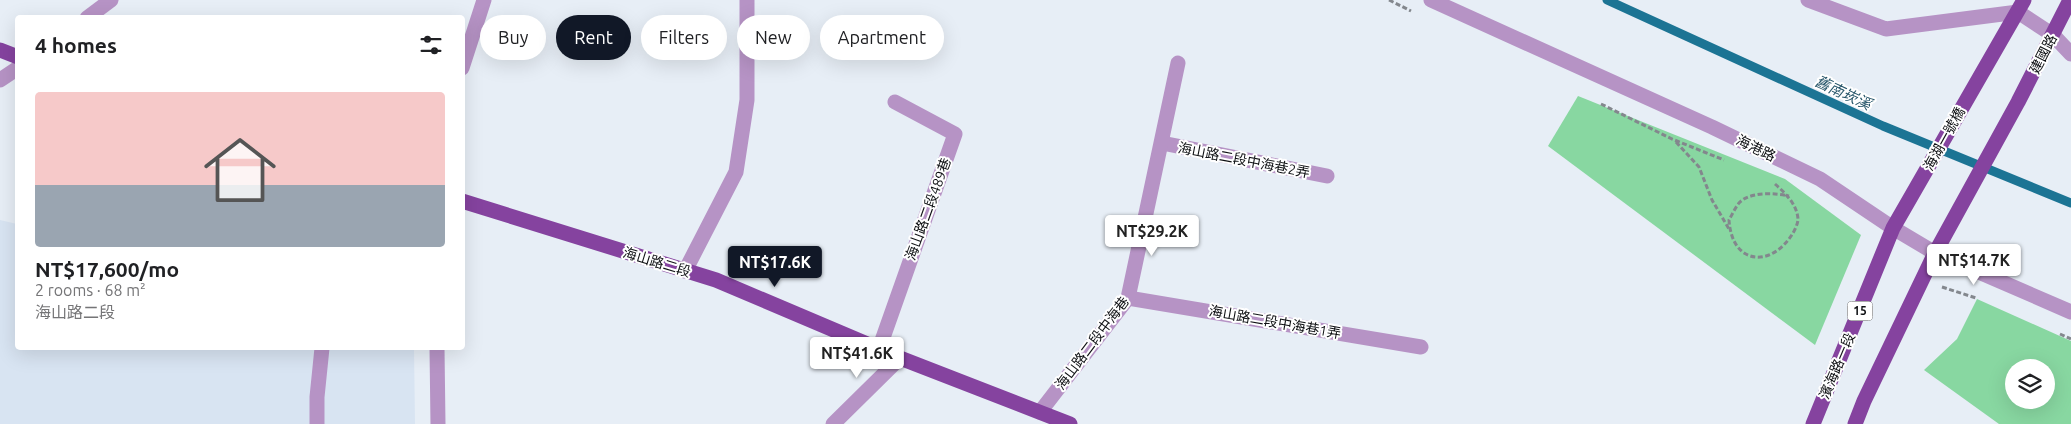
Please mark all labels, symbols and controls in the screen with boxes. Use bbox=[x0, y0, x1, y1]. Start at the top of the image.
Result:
chip: Buy bbox=[480, 15, 546, 60]
chip: Rent bbox=[556, 15, 631, 60]
chip: Filters bbox=[641, 15, 727, 60]
chip: New bbox=[737, 15, 810, 60]
chip: Apartment bbox=[820, 15, 944, 60]
icon: filters bbox=[417, 31, 445, 59]
street label: 建國路 bbox=[2026, 32, 2060, 76]
text: 4 homes bbox=[35, 33, 117, 57]
water label: 舊南崁溪 bbox=[1812, 72, 1876, 114]
street label: 海湖一號橋 bbox=[1920, 105, 1968, 173]
icon: home bbox=[195, 125, 285, 215]
street label: 海港路 bbox=[1734, 132, 1778, 164]
street label: 海山路二段中海巷2弄 bbox=[1177, 139, 1311, 181]
street label: 海山路二段489巷 bbox=[902, 156, 954, 262]
pin: NT$29.2K bbox=[1100, 214, 1204, 257]
text: NT$29.2K bbox=[1116, 222, 1188, 240]
street label: 海山路二段 bbox=[621, 244, 693, 280]
pin: NT$14.7K bbox=[1922, 244, 2026, 286]
pin: NT$17.6K bbox=[723, 246, 827, 288]
text: NT$14.7K bbox=[1938, 251, 2010, 269]
text: NT$17.6K bbox=[739, 253, 811, 271]
text: NT$17,600/mo bbox=[35, 257, 179, 281]
text: 2 rooms · 68 m² bbox=[35, 281, 146, 299]
street label: 海山路二段中海巷 bbox=[1052, 293, 1132, 393]
street label: 海山路二段中海巷1弄 bbox=[1208, 302, 1342, 342]
road number: 15 bbox=[1848, 302, 1872, 321]
text: 海山路二段 bbox=[35, 303, 115, 321]
street label: 濱海路一段 bbox=[1816, 331, 1858, 401]
pin: NT$41.6K bbox=[805, 336, 909, 379]
text: NT$41.6K bbox=[821, 344, 893, 362]
map controls bbox=[2005, 359, 2055, 409]
button: layers bbox=[2005, 359, 2055, 409]

